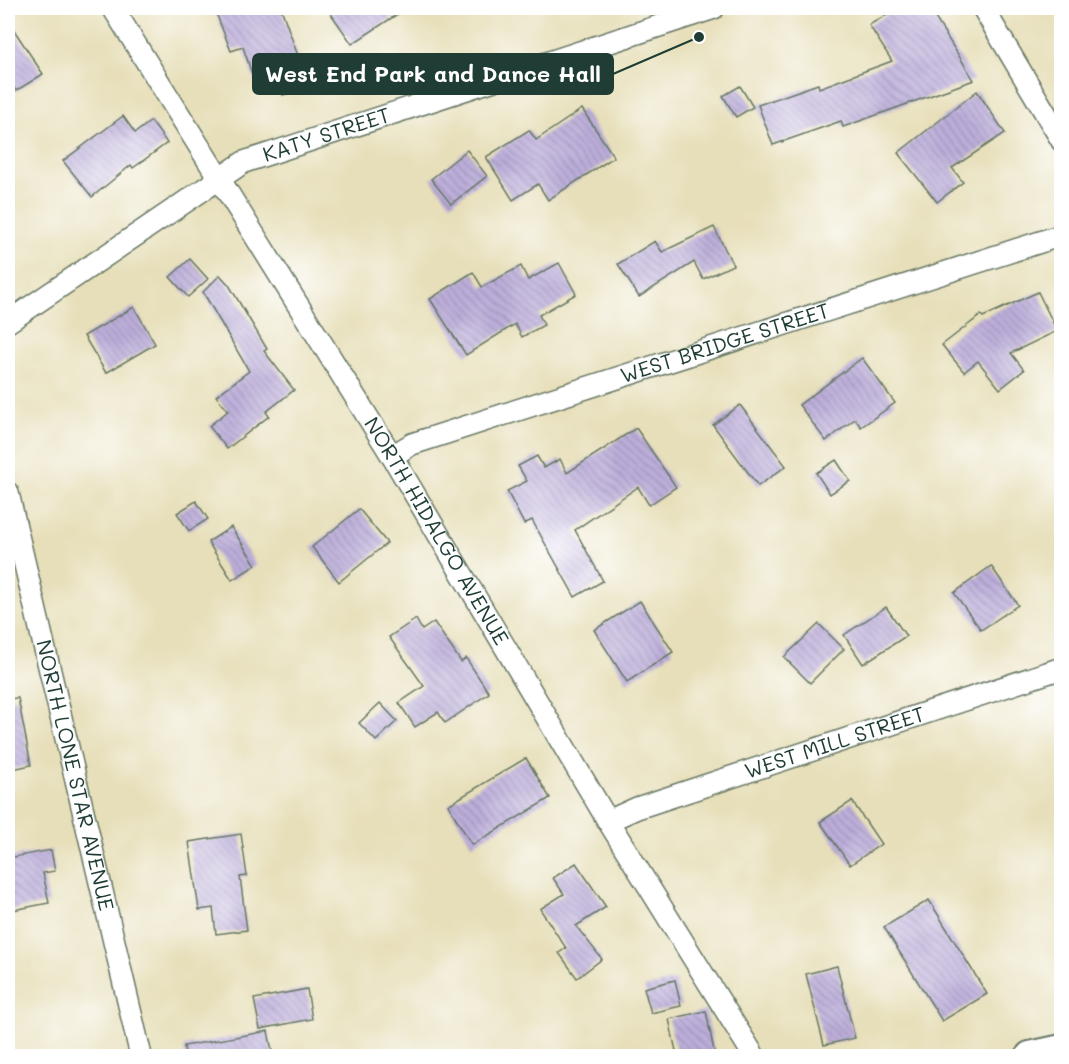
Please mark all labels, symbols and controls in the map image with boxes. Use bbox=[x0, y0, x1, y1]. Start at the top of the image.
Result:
callout: West End Park and Dance Hall bbox=[253, 54, 613, 94]
text: West End Park and Dance Hall bbox=[265, 59, 601, 88]
street label: KATY STREET bbox=[259, 100, 393, 167]
street label: WEST BRIDGE STREET bbox=[617, 296, 832, 388]
street label: NORTH HIDALGO AVENUE bbox=[359, 411, 516, 649]
street label: NORTH LONE STAR AVENUE bbox=[31, 637, 121, 913]
street label: WEST MILL STREET bbox=[741, 699, 928, 784]

